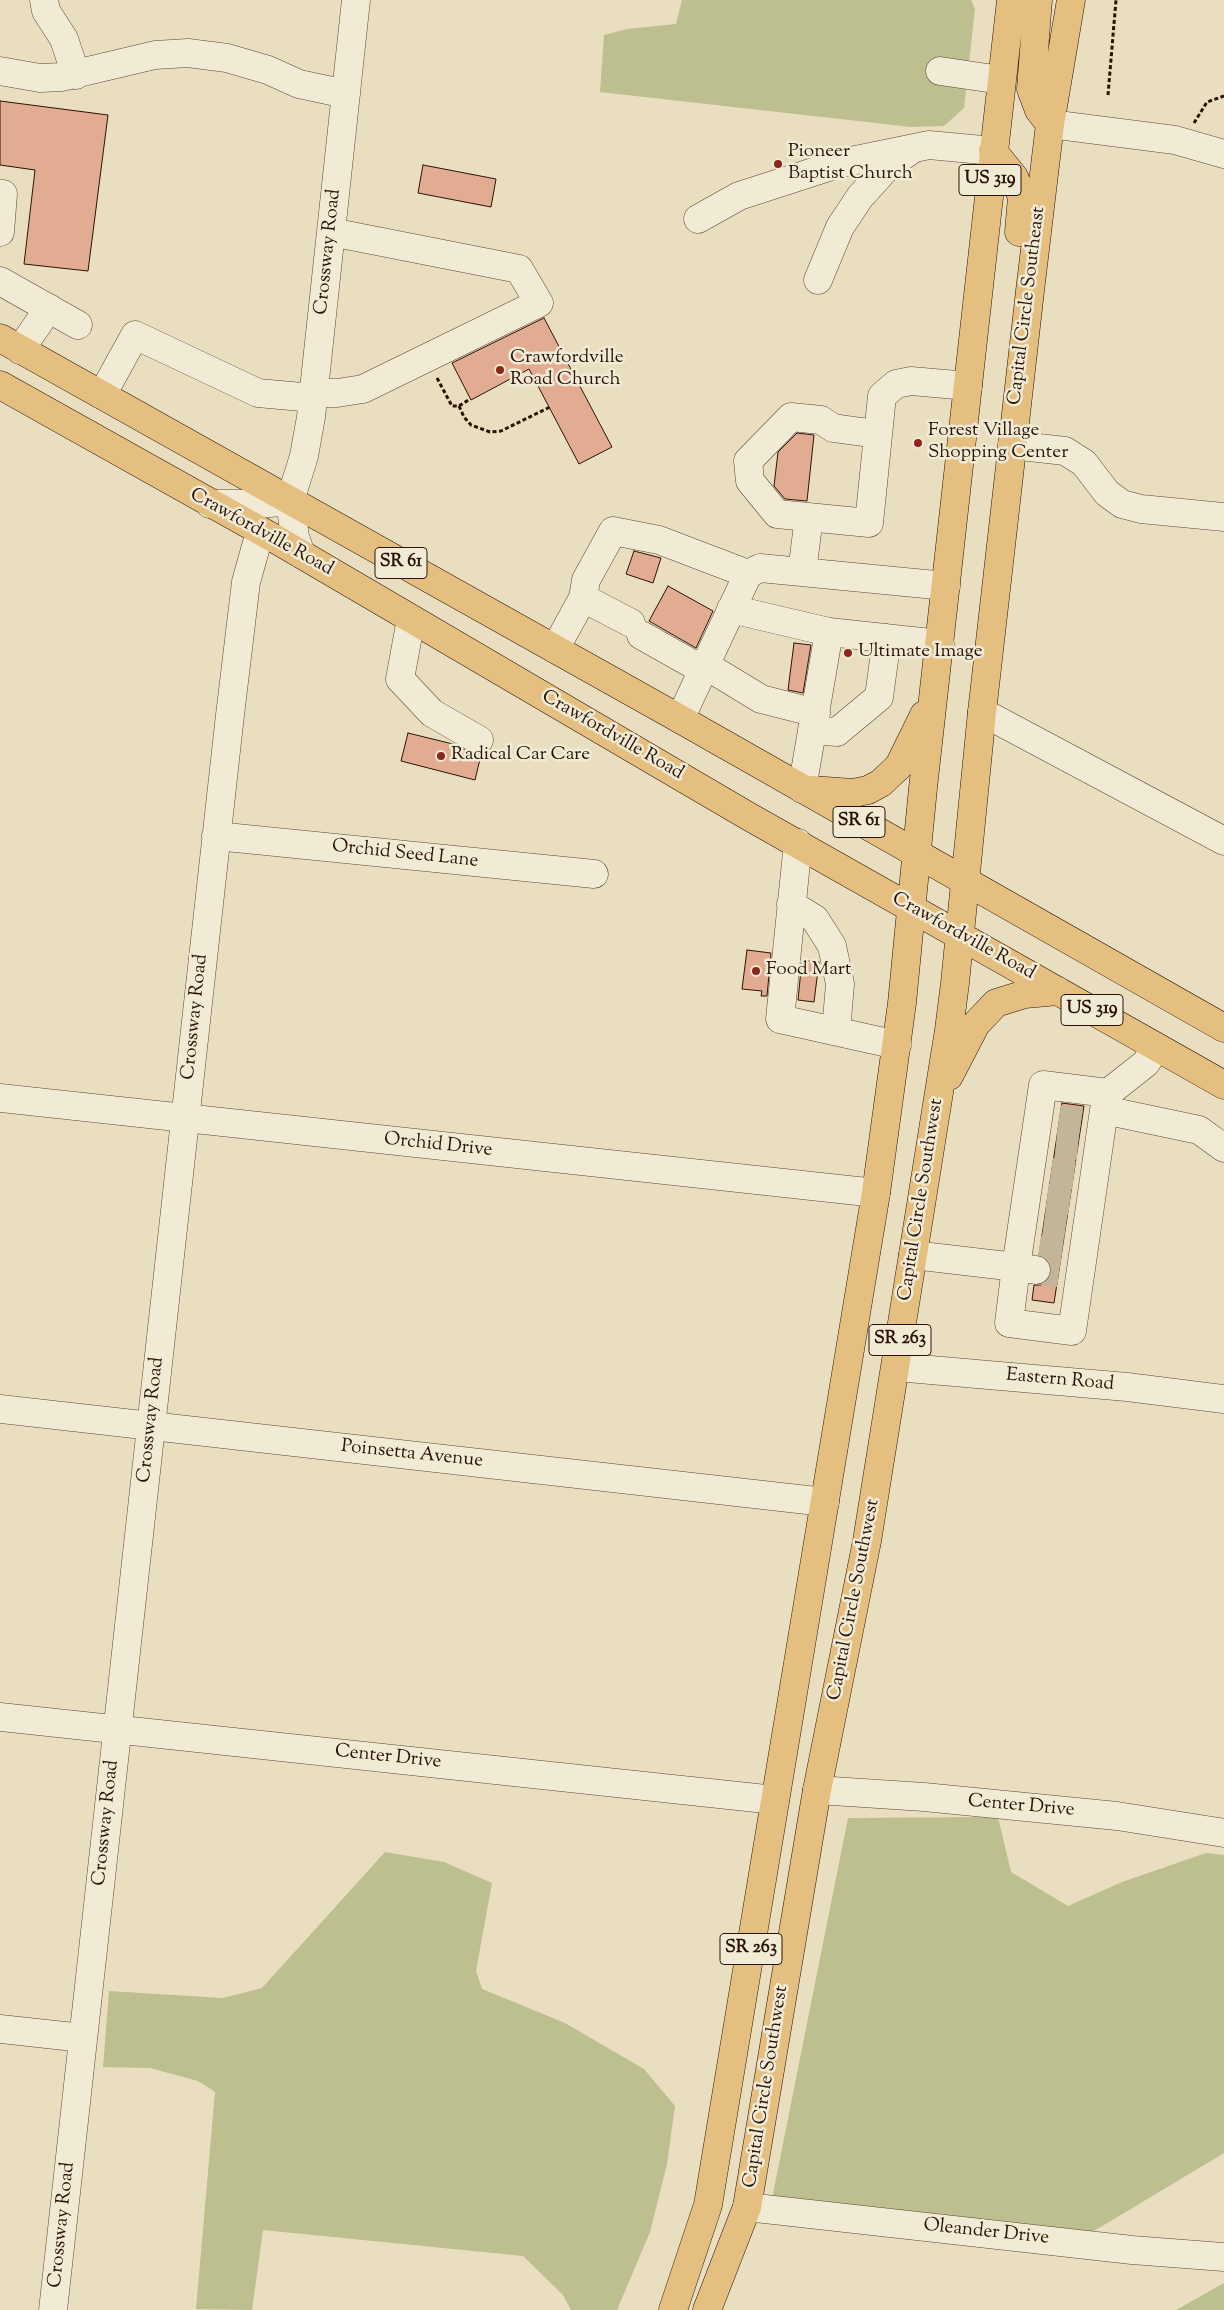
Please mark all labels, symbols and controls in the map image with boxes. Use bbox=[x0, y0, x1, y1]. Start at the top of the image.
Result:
place label: Pioneer Baptist Church bbox=[788, 142, 913, 186]
marker: Pioneer Baptist Church bbox=[772, 158, 784, 170]
road number: US 319 bbox=[959, 164, 1021, 196]
street label: Crossway Road bbox=[311, 188, 347, 316]
street label: Capital Circle Southeast bbox=[1005, 205, 1051, 407]
place label: Crawfordville Road Church bbox=[510, 348, 624, 392]
marker: Crawfordville Road Church bbox=[494, 364, 506, 376]
place label: Forest Village Shopping Center bbox=[928, 421, 1068, 465]
marker: Forest Village Shopping Center bbox=[912, 437, 924, 449]
street label: Crawfordville Road bbox=[185, 484, 337, 582]
road number: SR 61 bbox=[375, 548, 427, 578]
place label: Ultimate Image bbox=[858, 642, 983, 664]
marker: Ultimate Image bbox=[842, 647, 854, 659]
street label: Crawfordville Road bbox=[537, 686, 687, 786]
place label: Radical Car Care bbox=[451, 745, 590, 767]
marker: Radical Car Care bbox=[435, 750, 447, 762]
road number: SR 61 bbox=[833, 806, 885, 838]
street label: Orchid Seed Lane bbox=[331, 836, 479, 874]
street label: Crawfordville Road bbox=[887, 888, 1039, 986]
street label: Crossway Road bbox=[178, 953, 214, 1081]
place label: Food Mart bbox=[766, 960, 851, 982]
marker: Food Mart bbox=[750, 965, 762, 977]
road number: US 319 bbox=[1061, 994, 1123, 1026]
street label: Capital Circle Southwest bbox=[895, 1097, 949, 1303]
street label: Orchid Drive bbox=[383, 1129, 493, 1163]
road number: SR 263 bbox=[869, 1324, 931, 1356]
street label: Crossway Road bbox=[134, 1356, 170, 1484]
street label: Eastern Road bbox=[1005, 1365, 1115, 1397]
street label: Poinsetta Avenue bbox=[340, 1436, 484, 1474]
street label: Capital Circle Southwest bbox=[824, 1497, 886, 1703]
street label: Center Drive bbox=[334, 1741, 442, 1775]
street label: Crossway Road bbox=[89, 1759, 125, 1887]
street label: Center Drive bbox=[967, 1791, 1075, 1823]
road number: SR 263 bbox=[720, 1934, 782, 1965]
street label: Capital Circle Southwest bbox=[740, 1984, 794, 2190]
street label: Crossway Road bbox=[45, 2161, 81, 2289]
street label: Oleander Drive bbox=[922, 2215, 1050, 2251]

